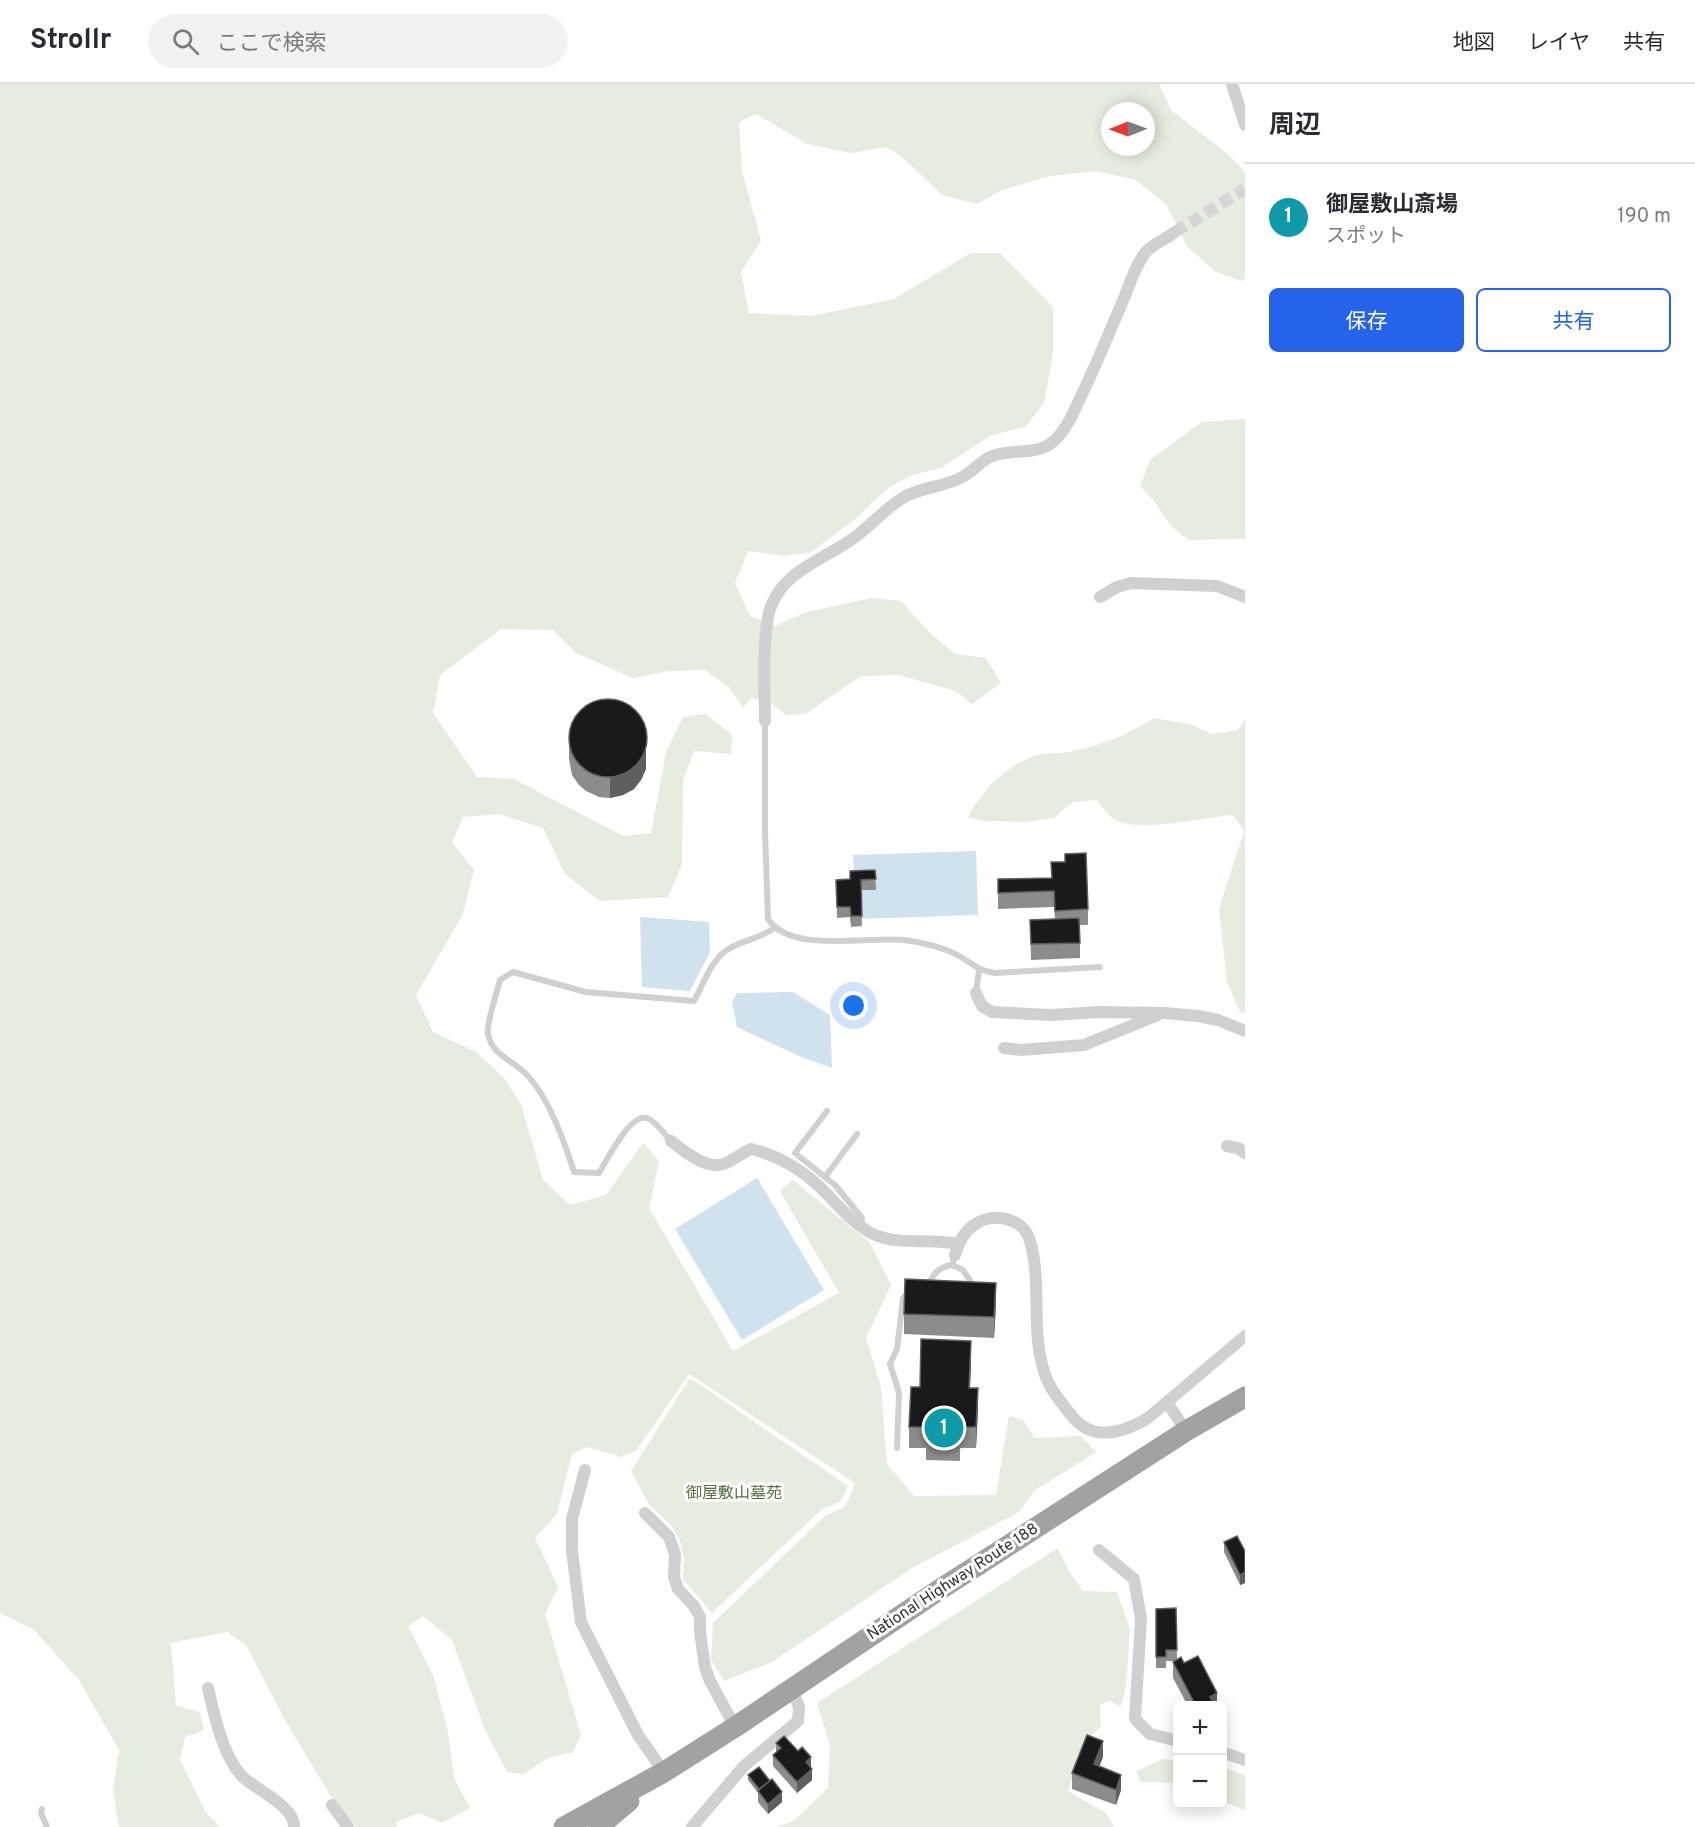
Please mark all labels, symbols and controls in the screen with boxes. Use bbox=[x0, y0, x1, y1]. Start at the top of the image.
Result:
search box bbox=[148, 14, 568, 68]
text: Strollr bbox=[30, 23, 112, 59]
icon: search bbox=[169, 25, 202, 58]
text: 地図 bbox=[1453, 30, 1495, 57]
text: レイヤ bbox=[1528, 30, 1590, 57]
text: 共有 bbox=[1623, 30, 1665, 57]
text: ここで検索 bbox=[217, 31, 327, 58]
north arrow bbox=[1101, 102, 1155, 156]
text: 周辺 bbox=[1269, 110, 1321, 143]
text: 御屋敷山斎場 bbox=[1326, 192, 1458, 219]
text: 1 bbox=[1285, 204, 1293, 230]
text: 190 m bbox=[1617, 204, 1671, 230]
text: スポット bbox=[1326, 224, 1406, 250]
button: 保存 bbox=[1269, 288, 1464, 352]
button: 共有 bbox=[1476, 288, 1671, 352]
your location bbox=[839, 991, 868, 1020]
pin: 1 bbox=[924, 1406, 964, 1450]
park label: 御屋敷山墓苑 bbox=[686, 1484, 782, 1504]
street label: National Highway Route 188 bbox=[864, 1519, 1042, 1645]
map controls bbox=[1173, 1701, 1227, 1809]
button: + bbox=[1173, 1701, 1227, 1755]
button: − bbox=[1173, 1755, 1227, 1809]

